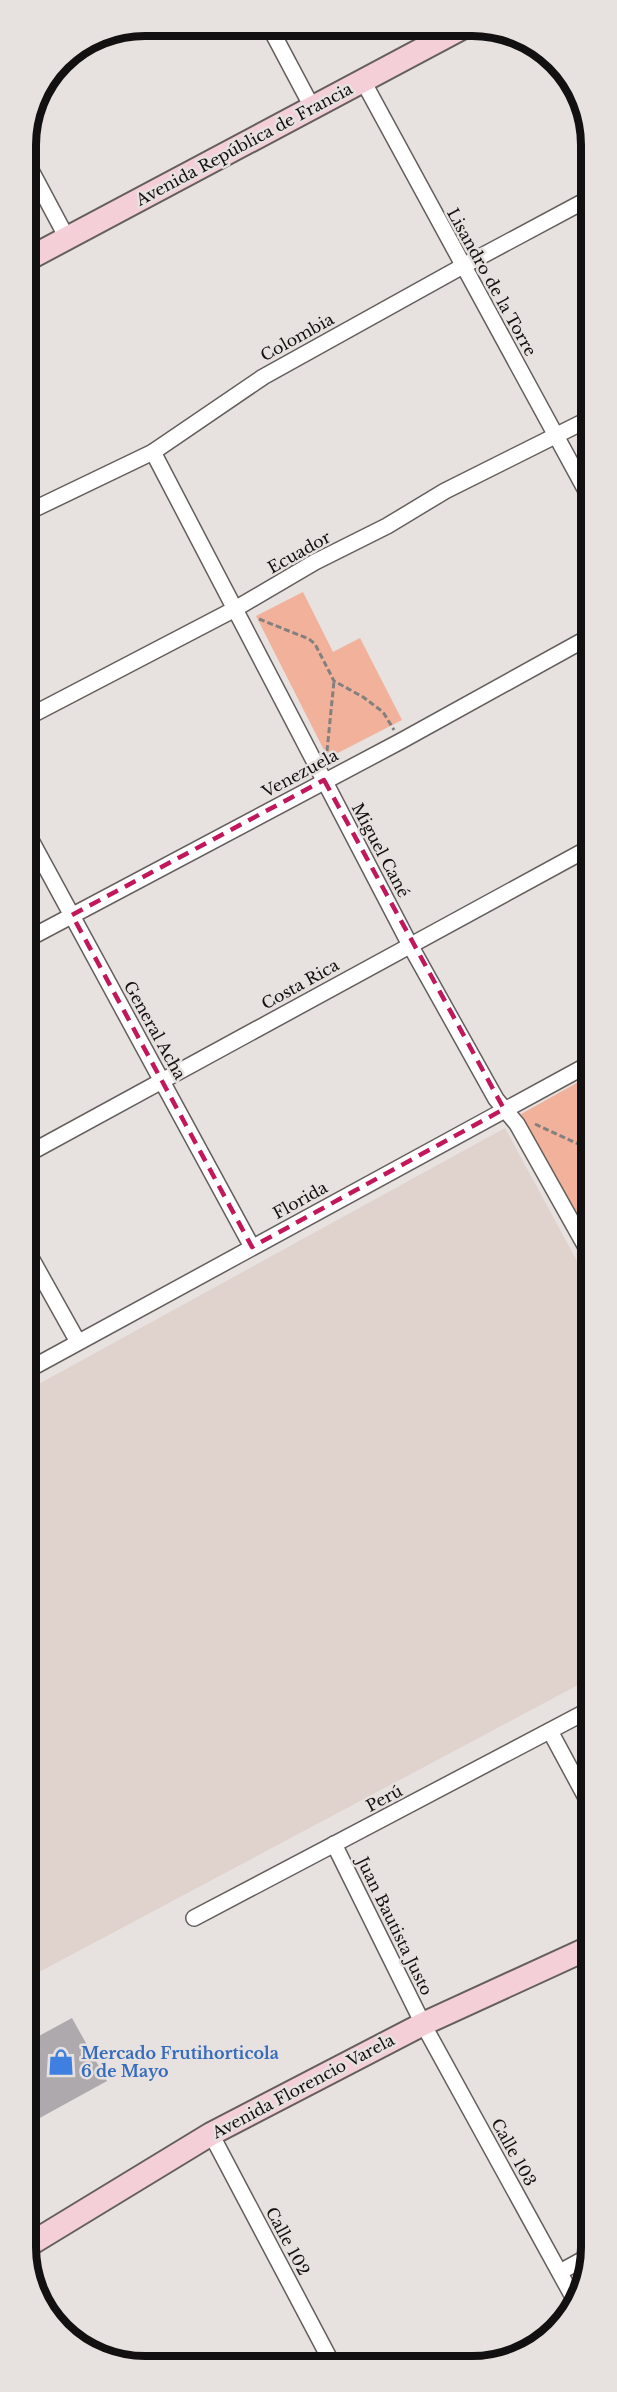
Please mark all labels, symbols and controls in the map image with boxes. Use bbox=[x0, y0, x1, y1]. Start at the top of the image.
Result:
street label: Avenida República de Francia bbox=[131, 78, 356, 210]
street label: Lisandro de la Torre bbox=[443, 205, 541, 359]
street label: Colombia bbox=[257, 309, 337, 365]
street label: Ecuador bbox=[264, 526, 334, 577]
street label: Venezuela bbox=[258, 745, 342, 802]
street label: Miguel Cané bbox=[348, 799, 414, 901]
street label: Costa Rica bbox=[258, 954, 342, 1013]
street label: General Acha bbox=[120, 977, 190, 1083]
street label: Florida bbox=[269, 1177, 331, 1223]
street label: Perú bbox=[363, 1780, 406, 1816]
street label: Juan Bautista Justo bbox=[352, 1852, 437, 1999]
street label: Avenida Florencio Varela bbox=[208, 2029, 398, 2143]
place label: Mercado Frutihorticola 6 de Mayo bbox=[81, 2043, 279, 2081]
shop icon: Mercado Frutihorticola 6 de Mayo bbox=[46, 2047, 76, 2077]
street label: Calle 103 bbox=[487, 2115, 541, 2189]
street label: Calle 102 bbox=[262, 2204, 314, 2278]

